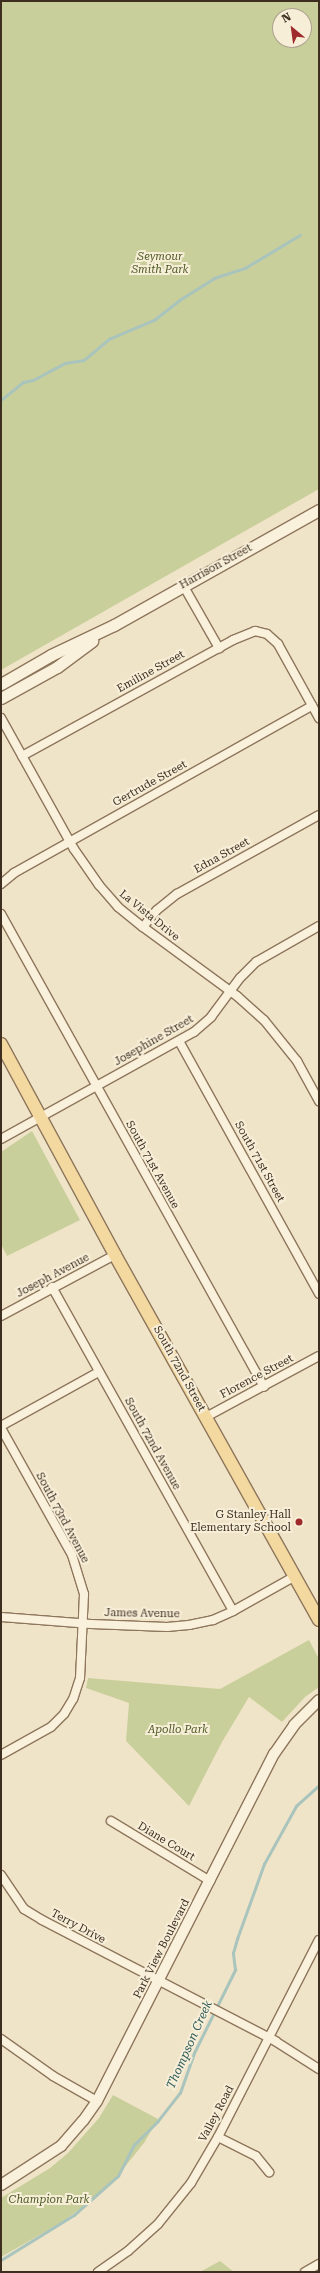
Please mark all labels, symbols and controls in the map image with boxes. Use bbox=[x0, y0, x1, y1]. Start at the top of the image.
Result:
north arrow bbox=[272, 8, 312, 48]
text: N bbox=[280, 10, 293, 26]
park label: Seymour Smith Park bbox=[131, 251, 189, 277]
street label: Harrison Street bbox=[177, 542, 255, 592]
street label: Emiline Street bbox=[115, 648, 187, 696]
street label: Gertrude Street bbox=[111, 758, 189, 810]
street label: Edna Street bbox=[192, 835, 252, 877]
street label: La Vista Drive bbox=[116, 888, 182, 944]
street label: Josephine Street bbox=[112, 1013, 196, 1069]
street label: South 71st Avenue bbox=[122, 1119, 182, 1211]
street label: South 71st Street bbox=[231, 1119, 287, 1205]
street label: Joseph Avenue bbox=[14, 1251, 92, 1301]
street label: South 72nd Street bbox=[150, 1324, 208, 1414]
street label: Florence Street bbox=[218, 1352, 296, 1402]
street label: South 72nd Avenue bbox=[121, 1396, 183, 1492]
street label: South 73rd Avenue bbox=[33, 1470, 91, 1566]
place label: G Stanley Hall Elementary School bbox=[190, 1509, 291, 1535]
marker: G Stanley Hall Elementary School bbox=[294, 1517, 304, 1527]
street label: James Avenue bbox=[104, 1607, 180, 1621]
park label: Apollo Park bbox=[148, 1723, 208, 1737]
street label: Diane Court bbox=[135, 1820, 197, 1864]
street label: Park View Boulevard bbox=[131, 1897, 193, 2001]
street label: Terry Drive bbox=[48, 1907, 108, 1947]
water label: Thompson Creek bbox=[164, 1999, 216, 2091]
street label: Valley Road bbox=[197, 2084, 237, 2144]
park label: Champion Park bbox=[9, 2193, 89, 2207]

